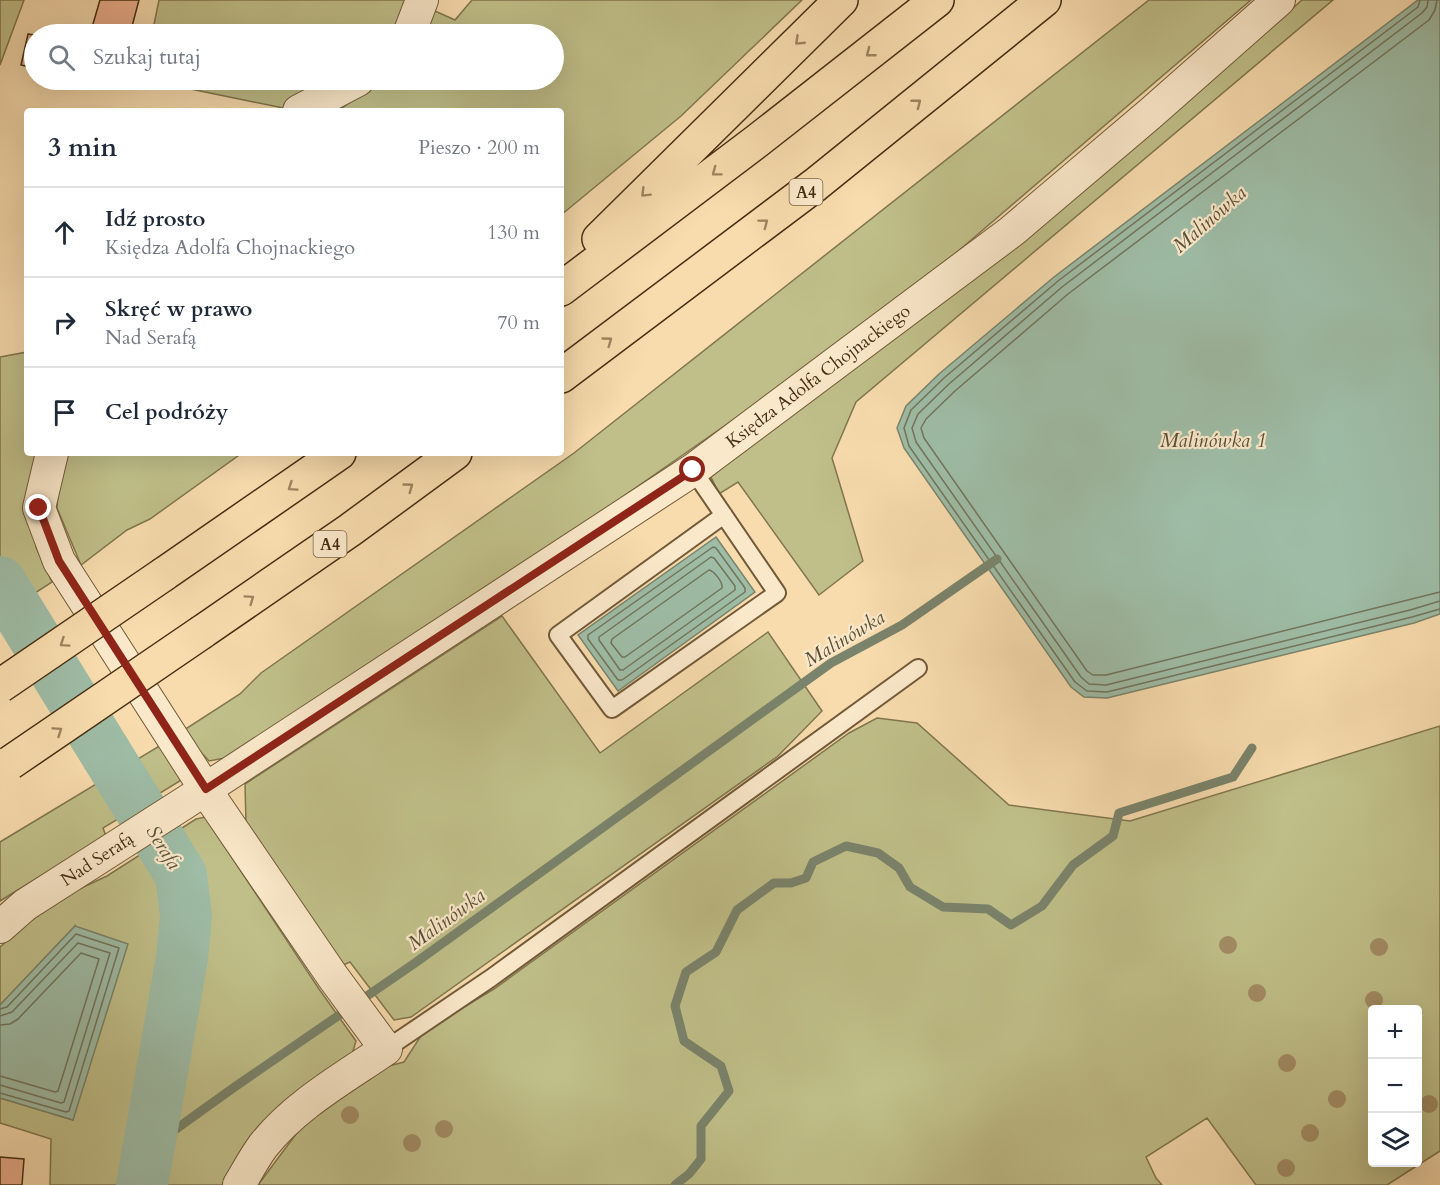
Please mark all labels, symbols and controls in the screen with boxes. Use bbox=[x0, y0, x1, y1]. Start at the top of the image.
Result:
search box bbox=[24, 24, 564, 90]
one-way arrow bbox=[795, 33, 806, 44]
icon: search bbox=[45, 41, 78, 74]
text: Szukaj tutaj bbox=[93, 42, 201, 72]
one-way arrow bbox=[866, 45, 877, 56]
one-way arrow bbox=[911, 100, 922, 111]
text: 3 min bbox=[48, 130, 117, 165]
text: Pieszo · 200 m bbox=[418, 134, 540, 161]
one-way arrow bbox=[711, 165, 722, 176]
road number: A4 bbox=[790, 179, 822, 205]
water label: Malinówka bbox=[1167, 180, 1252, 259]
one-way arrow bbox=[642, 185, 653, 196]
text: Idź prosto bbox=[105, 204, 205, 234]
icon: ahead bbox=[48, 216, 81, 249]
text: 130 m bbox=[487, 219, 540, 246]
one-way arrow bbox=[757, 220, 768, 231]
text: Księdza Adolfa Chojnackiego bbox=[105, 234, 355, 261]
text: Skręć w prawo bbox=[105, 294, 252, 324]
street label: Księdza Adolfa Chojnackiego bbox=[721, 299, 916, 454]
icon: right bbox=[48, 306, 81, 339]
text: 70 m bbox=[497, 309, 540, 336]
text: Nad Serafą bbox=[105, 324, 196, 351]
one-way arrow bbox=[602, 337, 613, 348]
icon: arrive bbox=[48, 396, 81, 429]
text: Cel podróży bbox=[105, 397, 228, 427]
water label: Malinówka 1 bbox=[1160, 427, 1266, 454]
route start bbox=[679, 456, 705, 482]
one-way arrow bbox=[287, 480, 298, 491]
one-way arrow bbox=[403, 483, 414, 494]
route end bbox=[25, 494, 51, 520]
road number: A4 bbox=[314, 531, 346, 557]
one-way arrow bbox=[243, 595, 254, 606]
water label: Malinówka bbox=[799, 604, 890, 673]
one-way arrow bbox=[60, 636, 71, 647]
one-way arrow bbox=[52, 727, 63, 738]
water label: Serafa bbox=[140, 820, 188, 875]
street label: Nad Serafą bbox=[56, 826, 139, 892]
water label: Malinówka bbox=[402, 882, 491, 957]
map controls bbox=[1368, 1005, 1422, 1167]
button: + bbox=[1368, 1005, 1422, 1059]
button: − bbox=[1368, 1059, 1422, 1113]
button: layers bbox=[1368, 1113, 1422, 1167]

